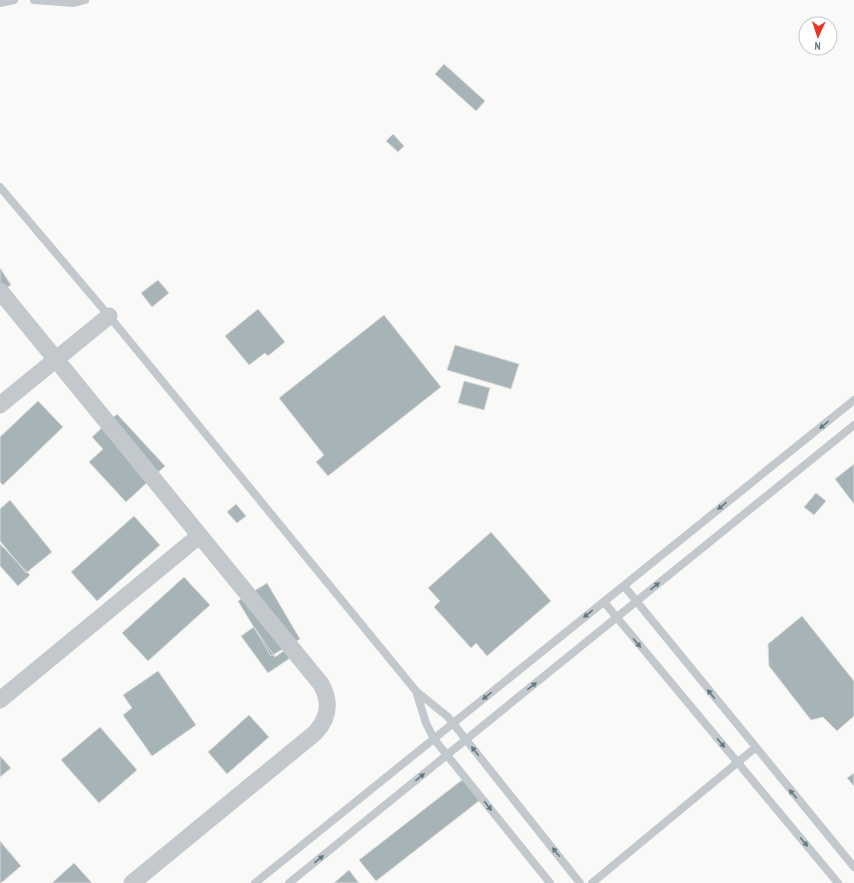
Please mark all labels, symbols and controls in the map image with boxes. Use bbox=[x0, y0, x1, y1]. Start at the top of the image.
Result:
north arrow bbox=[798, 16, 838, 56]
text: N bbox=[814, 39, 821, 53]
one-way arrow bbox=[818, 421, 829, 429]
one-way arrow bbox=[717, 502, 728, 511]
one-way arrow bbox=[649, 582, 660, 591]
one-way arrow bbox=[583, 610, 594, 619]
one-way arrow bbox=[632, 638, 641, 649]
one-way arrow bbox=[527, 682, 537, 691]
one-way arrow bbox=[706, 688, 715, 699]
one-way arrow bbox=[482, 692, 493, 700]
one-way arrow bbox=[716, 737, 725, 748]
one-way arrow bbox=[470, 745, 479, 756]
one-way arrow bbox=[415, 772, 426, 781]
one-way arrow bbox=[789, 789, 798, 799]
one-way arrow bbox=[484, 801, 492, 811]
one-way arrow bbox=[800, 837, 809, 848]
one-way arrow bbox=[551, 847, 560, 858]
one-way arrow bbox=[314, 854, 324, 863]

